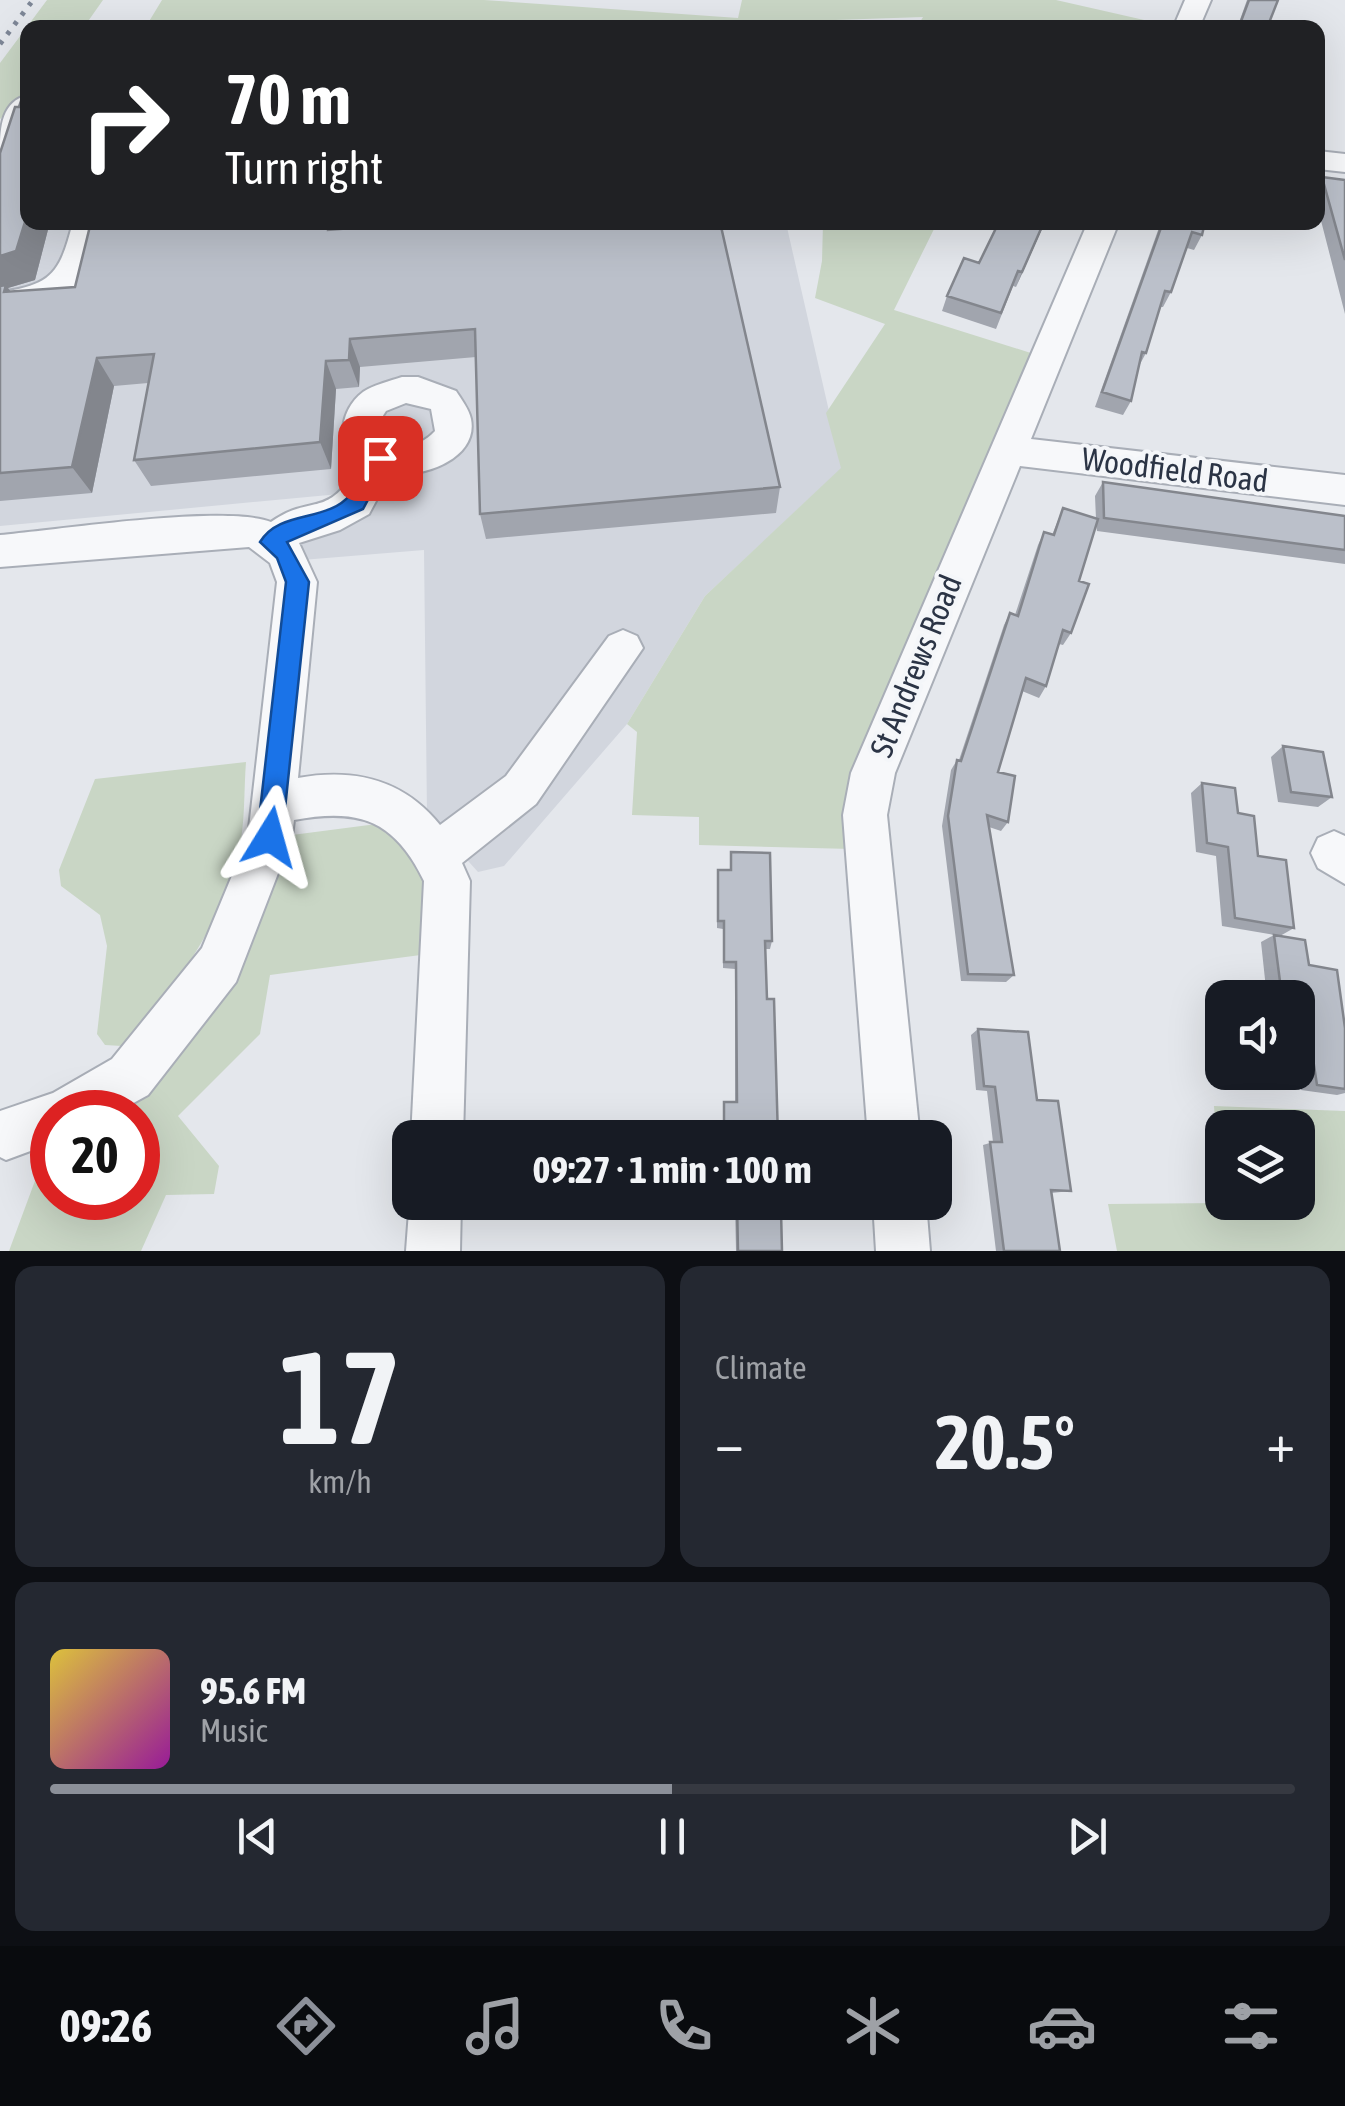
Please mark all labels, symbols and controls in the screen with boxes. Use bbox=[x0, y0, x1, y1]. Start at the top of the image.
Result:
text: 70 m bbox=[225, 59, 351, 139]
icon: right bbox=[60, 60, 190, 190]
text: Turn right bbox=[225, 142, 383, 194]
pin bbox=[338, 416, 423, 501]
icon: arrive bbox=[353, 431, 408, 486]
street label: Woodfield Road bbox=[1080, 440, 1270, 499]
street label: St Andrews Road bbox=[862, 569, 969, 762]
position arrow bbox=[218, 785, 322, 889]
map controls bbox=[1205, 980, 1315, 1220]
button: sound bbox=[1205, 980, 1315, 1090]
speed limit sign: 20 bbox=[30, 1090, 160, 1220]
button: layers bbox=[1205, 1110, 1315, 1220]
text: 09:27 · 1 min · 100 m bbox=[532, 1148, 812, 1191]
text: 17 bbox=[279, 1323, 401, 1472]
text: Climate bbox=[715, 1349, 807, 1386]
text: 20.5° bbox=[935, 1399, 1075, 1485]
text: − bbox=[715, 1411, 744, 1474]
text: + bbox=[1266, 1411, 1295, 1474]
text: km/h bbox=[308, 1463, 372, 1500]
text: 95.6 FM bbox=[200, 1669, 306, 1712]
text: Music bbox=[200, 1712, 267, 1749]
icon: previous bbox=[230, 1809, 285, 1864]
icon: pause bbox=[645, 1809, 700, 1864]
icon: next bbox=[1060, 1809, 1115, 1864]
icon: directions bbox=[271, 1991, 341, 2061]
icon: music bbox=[460, 1991, 530, 2061]
icon: phone bbox=[649, 1991, 719, 2061]
icon: climate bbox=[838, 1991, 908, 2061]
icon: car bbox=[1027, 1991, 1097, 2061]
icon: filters bbox=[1216, 1991, 1286, 2061]
text: 09:26 bbox=[59, 2000, 152, 2052]

